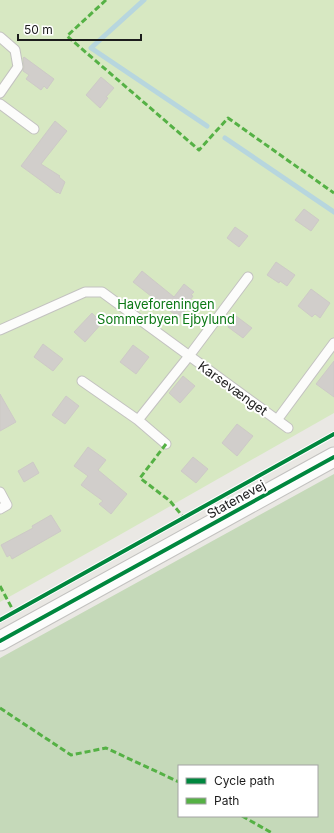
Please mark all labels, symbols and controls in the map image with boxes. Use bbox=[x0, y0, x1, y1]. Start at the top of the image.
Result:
scale bar bbox=[18, 16, 141, 42]
text: 50 m bbox=[24, 22, 53, 37]
park label: Haveforeningen Sommerbyen Ejbylund bbox=[97, 296, 235, 327]
street label: Karsevænget bbox=[195, 357, 271, 419]
street label: Statenevej bbox=[204, 476, 268, 522]
legend bbox=[178, 765, 318, 817]
text: Cycle path bbox=[214, 773, 275, 788]
text: Path bbox=[214, 793, 239, 808]

